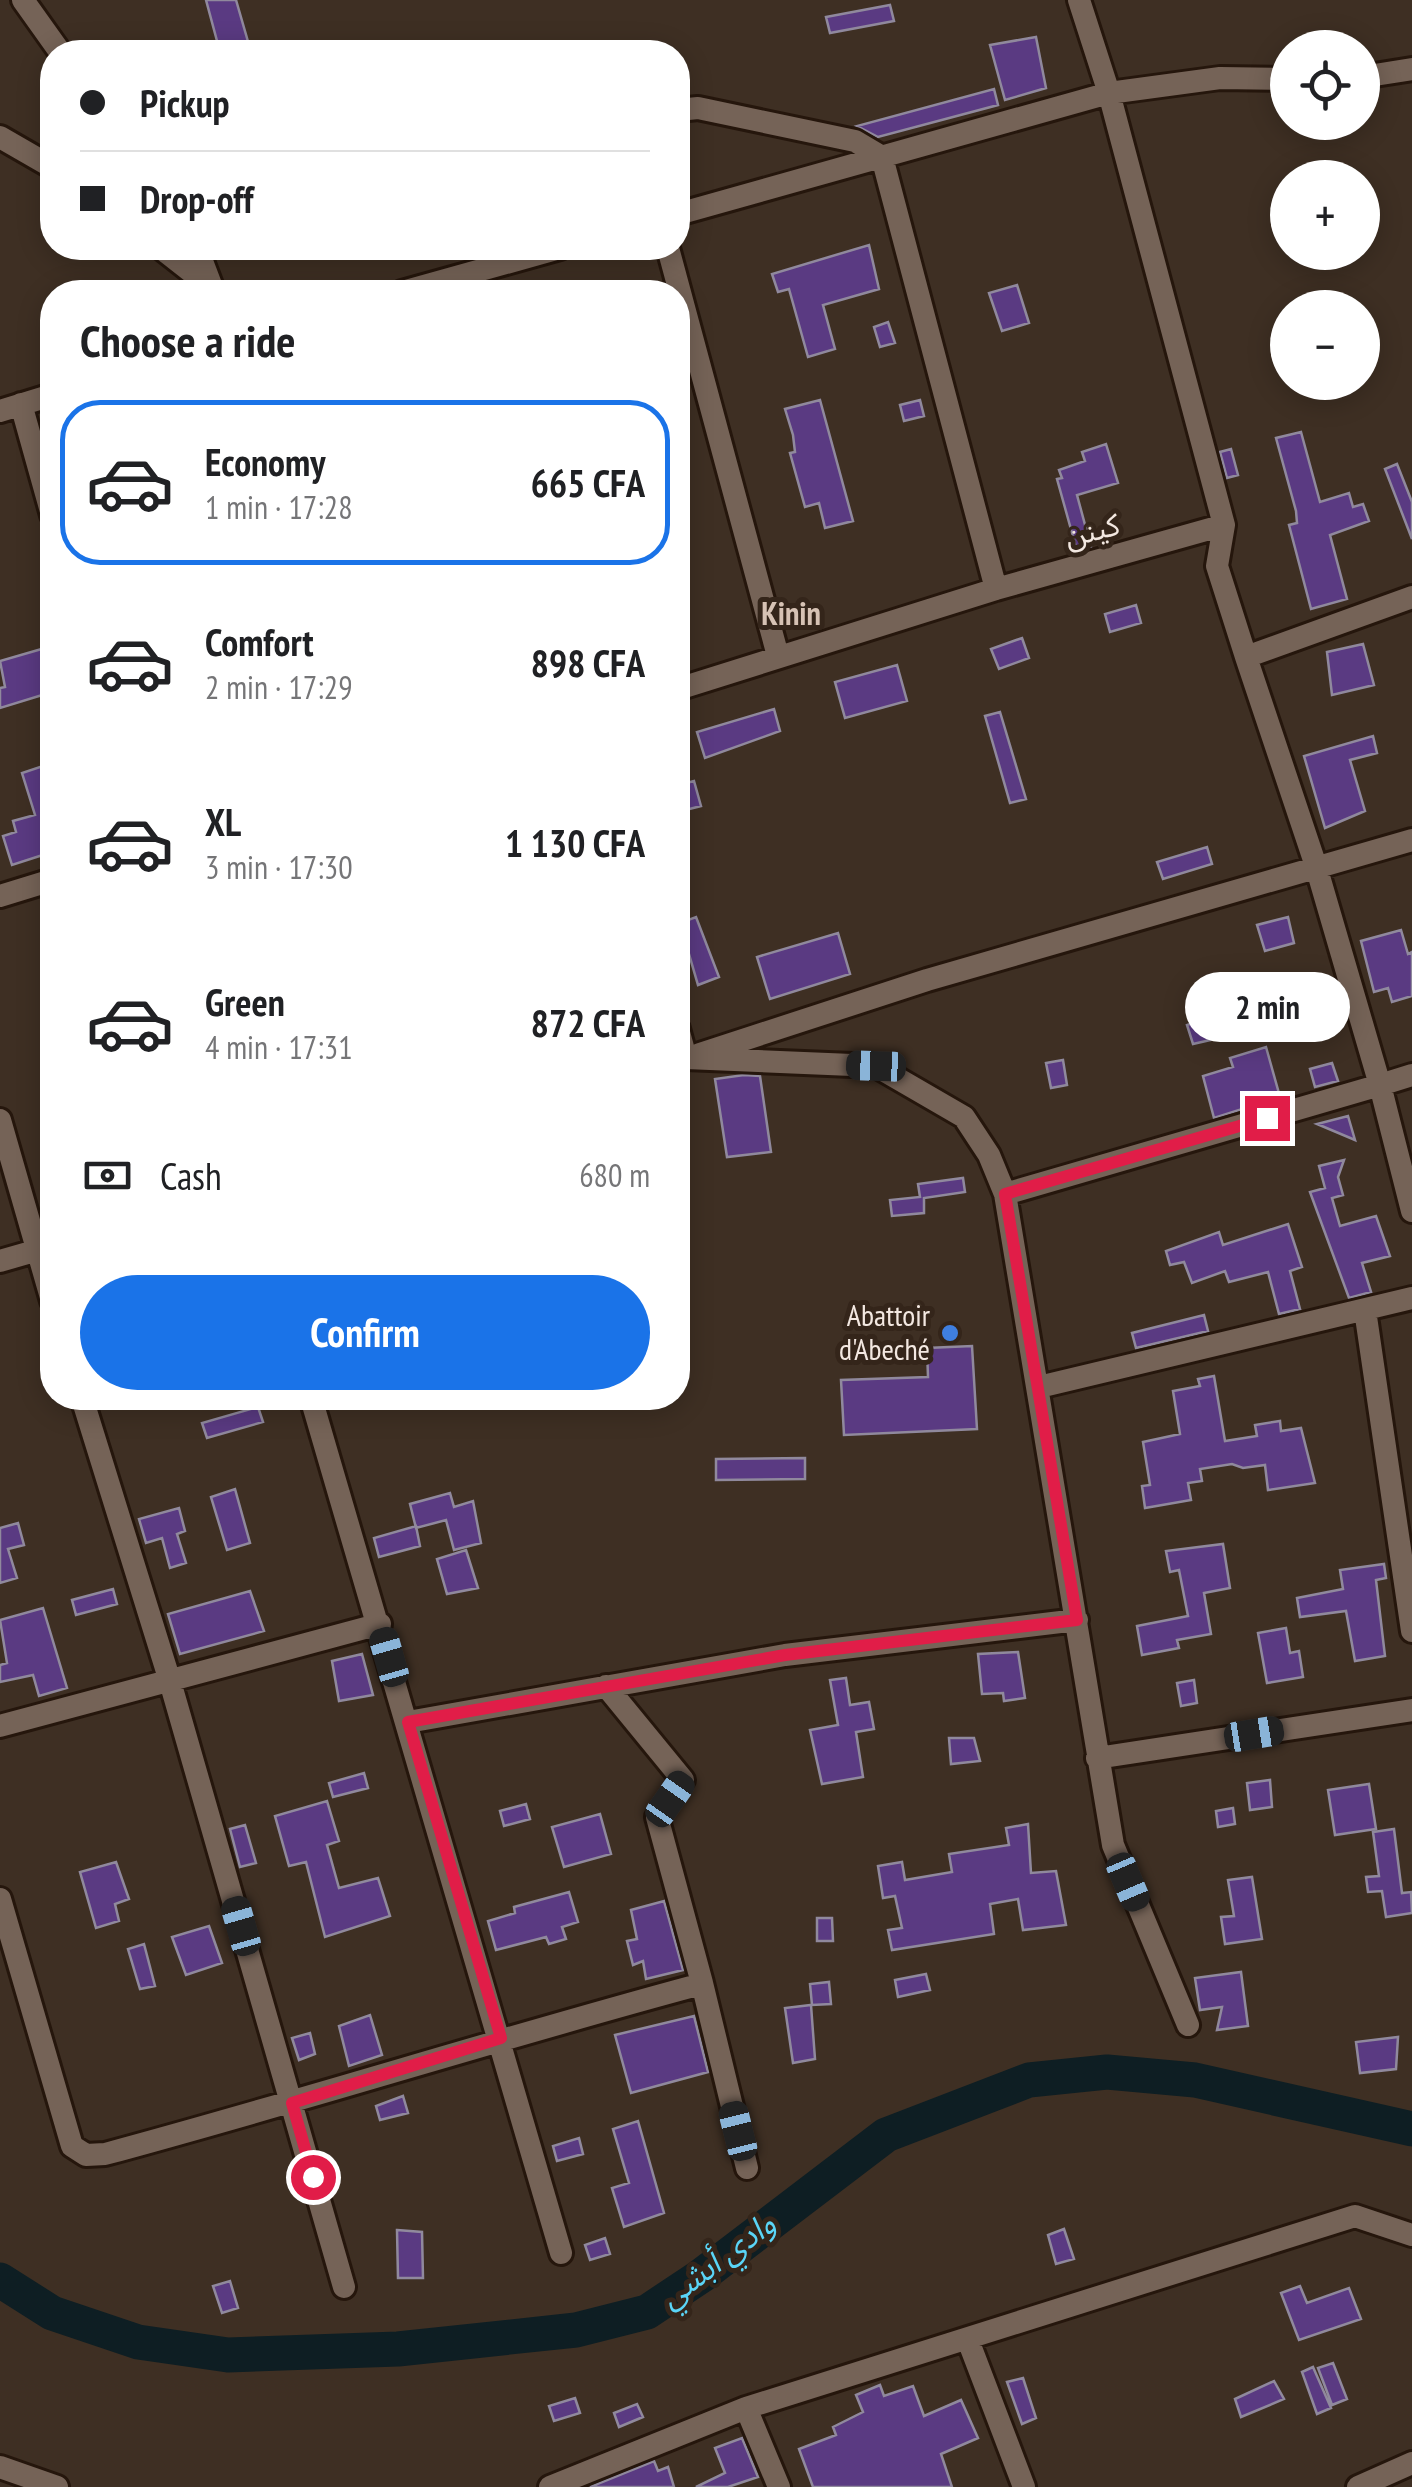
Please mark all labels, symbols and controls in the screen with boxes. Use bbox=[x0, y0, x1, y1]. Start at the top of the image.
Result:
map controls bbox=[1270, 30, 1380, 400]
button: locate bbox=[1270, 30, 1380, 140]
text: Pickup bbox=[140, 78, 230, 127]
button: + bbox=[1270, 160, 1380, 270]
text: Drop-off bbox=[140, 174, 254, 223]
button: − bbox=[1270, 290, 1380, 400]
text: Choose a ride bbox=[80, 311, 295, 369]
text: Economy bbox=[205, 437, 325, 486]
icon: car bbox=[85, 438, 175, 528]
text: 665 CFA bbox=[531, 458, 645, 507]
text: 1 min · 17:28 bbox=[205, 486, 353, 528]
street label: كينن bbox=[1060, 503, 1124, 556]
district label: Kinin bbox=[761, 592, 821, 634]
text: Comfort bbox=[205, 617, 314, 666]
icon: car bbox=[85, 618, 175, 708]
text: 898 CFA bbox=[531, 638, 645, 687]
text: 2 min · 17:29 bbox=[205, 666, 353, 708]
text: XL bbox=[205, 797, 241, 846]
icon: car bbox=[85, 798, 175, 888]
text: 1 130 CFA bbox=[505, 818, 645, 867]
text: 3 min · 17:30 bbox=[205, 846, 353, 888]
callout: 2 min bbox=[1184, 973, 1350, 1043]
text: Green bbox=[205, 977, 285, 1026]
icon: car bbox=[85, 978, 175, 1068]
text: 2 min bbox=[1235, 986, 1300, 1028]
text: 872 CFA bbox=[531, 998, 645, 1047]
text: 4 min · 17:31 bbox=[205, 1026, 353, 1068]
car bbox=[845, 1050, 907, 1082]
route end bbox=[1245, 1096, 1290, 1141]
icon: cash bbox=[80, 1148, 135, 1203]
text: Cash bbox=[160, 1151, 222, 1200]
text: 680 m bbox=[579, 1154, 650, 1196]
button: Confirm bbox=[80, 1275, 650, 1390]
place label: Abattoir d'Abeché bbox=[839, 1295, 931, 1368]
marker: Abattoir d'Abeché bbox=[939, 1322, 961, 1344]
car bbox=[366, 1624, 412, 1690]
car bbox=[1222, 1714, 1286, 1754]
car bbox=[641, 1766, 699, 1832]
car bbox=[1102, 1849, 1154, 1915]
car bbox=[218, 1893, 264, 1959]
car bbox=[716, 2098, 760, 2164]
route start bbox=[291, 2155, 336, 2200]
water label: وادي أبشي bbox=[650, 2202, 786, 2321]

